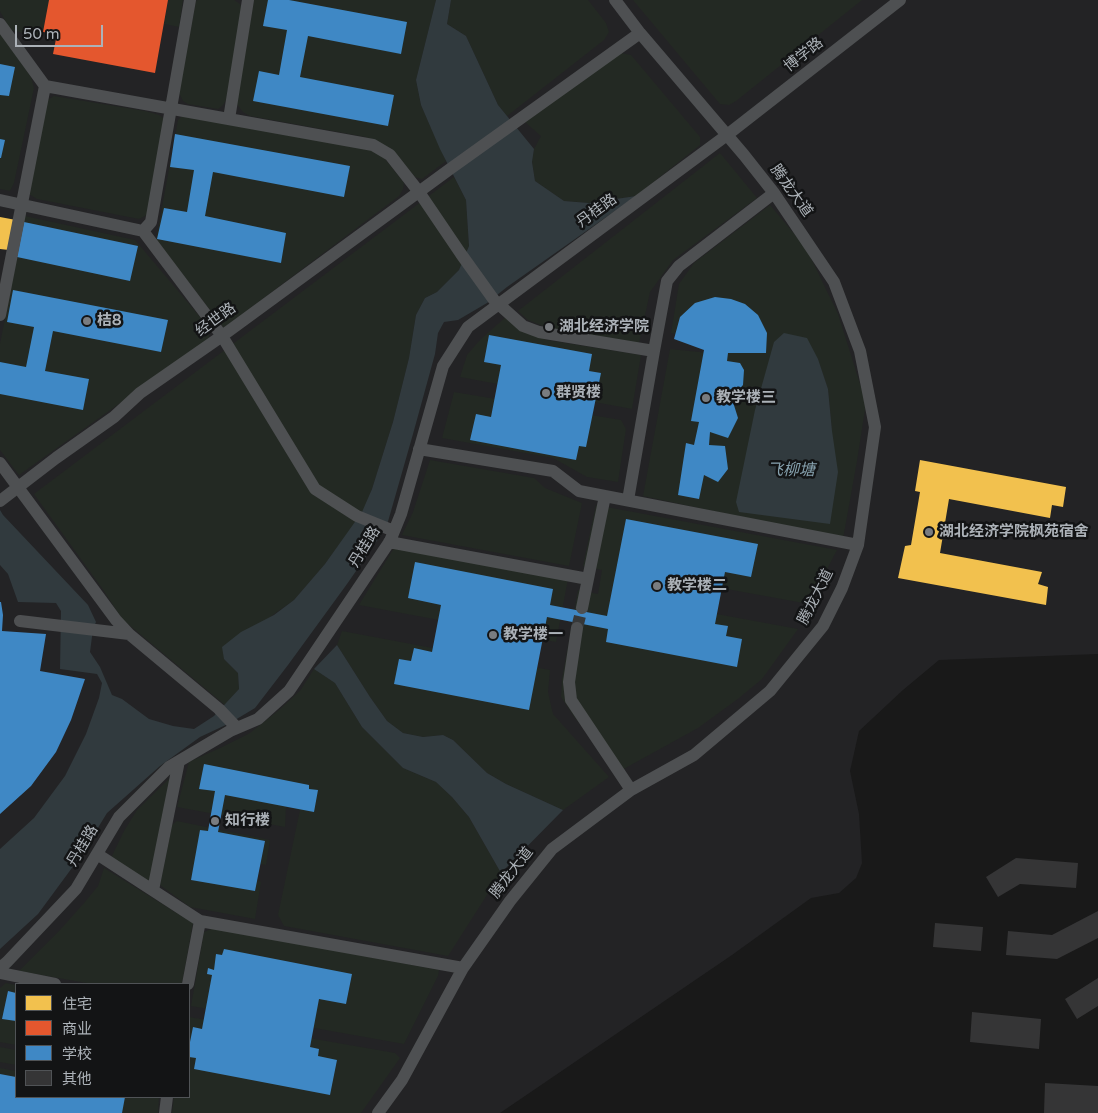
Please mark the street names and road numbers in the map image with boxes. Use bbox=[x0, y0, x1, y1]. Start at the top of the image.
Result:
street label: 博学路 bbox=[781, 34, 827, 76]
street label: 腾龙大道 bbox=[766, 161, 816, 221]
street label: 丹桂路 bbox=[574, 190, 620, 232]
street label: 经世路 bbox=[193, 299, 239, 341]
street label: 丹桂路 bbox=[345, 523, 385, 571]
street label: 腾龙大道 bbox=[794, 566, 838, 628]
street label: 丹桂路 bbox=[64, 822, 102, 870]
street label: 腾龙大道 bbox=[486, 844, 538, 902]

